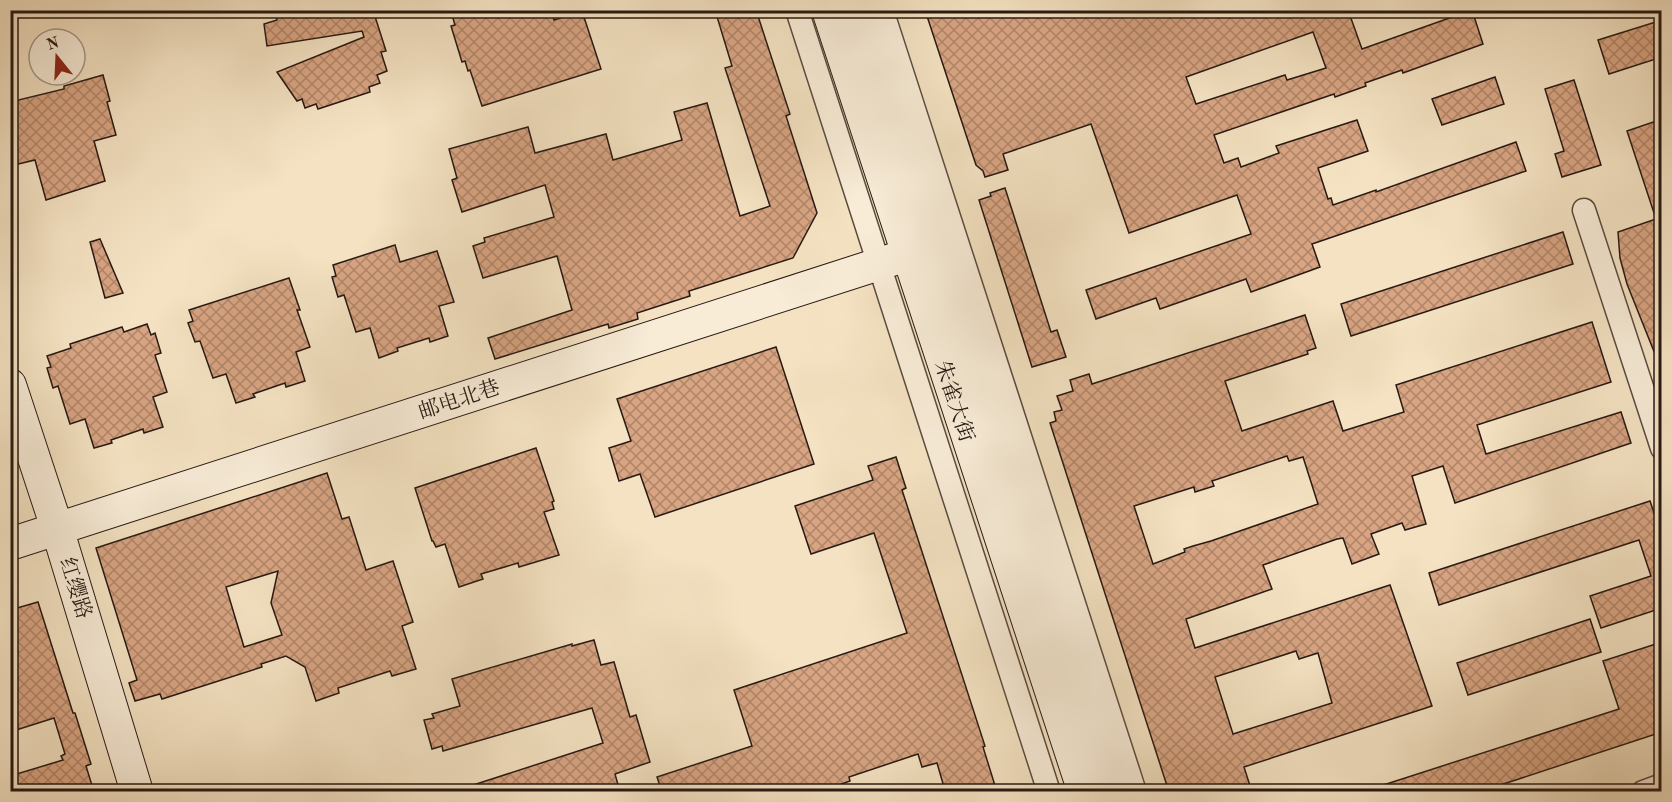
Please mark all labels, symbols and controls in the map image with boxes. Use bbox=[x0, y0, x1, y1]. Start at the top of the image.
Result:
north arrow bbox=[27, 27, 87, 87]
text: N bbox=[45, 35, 62, 54]
street label: 朱雀大街 bbox=[931, 358, 978, 445]
street label: 邮电北巷 bbox=[416, 376, 503, 423]
street label: 红缨路 bbox=[55, 555, 96, 622]

